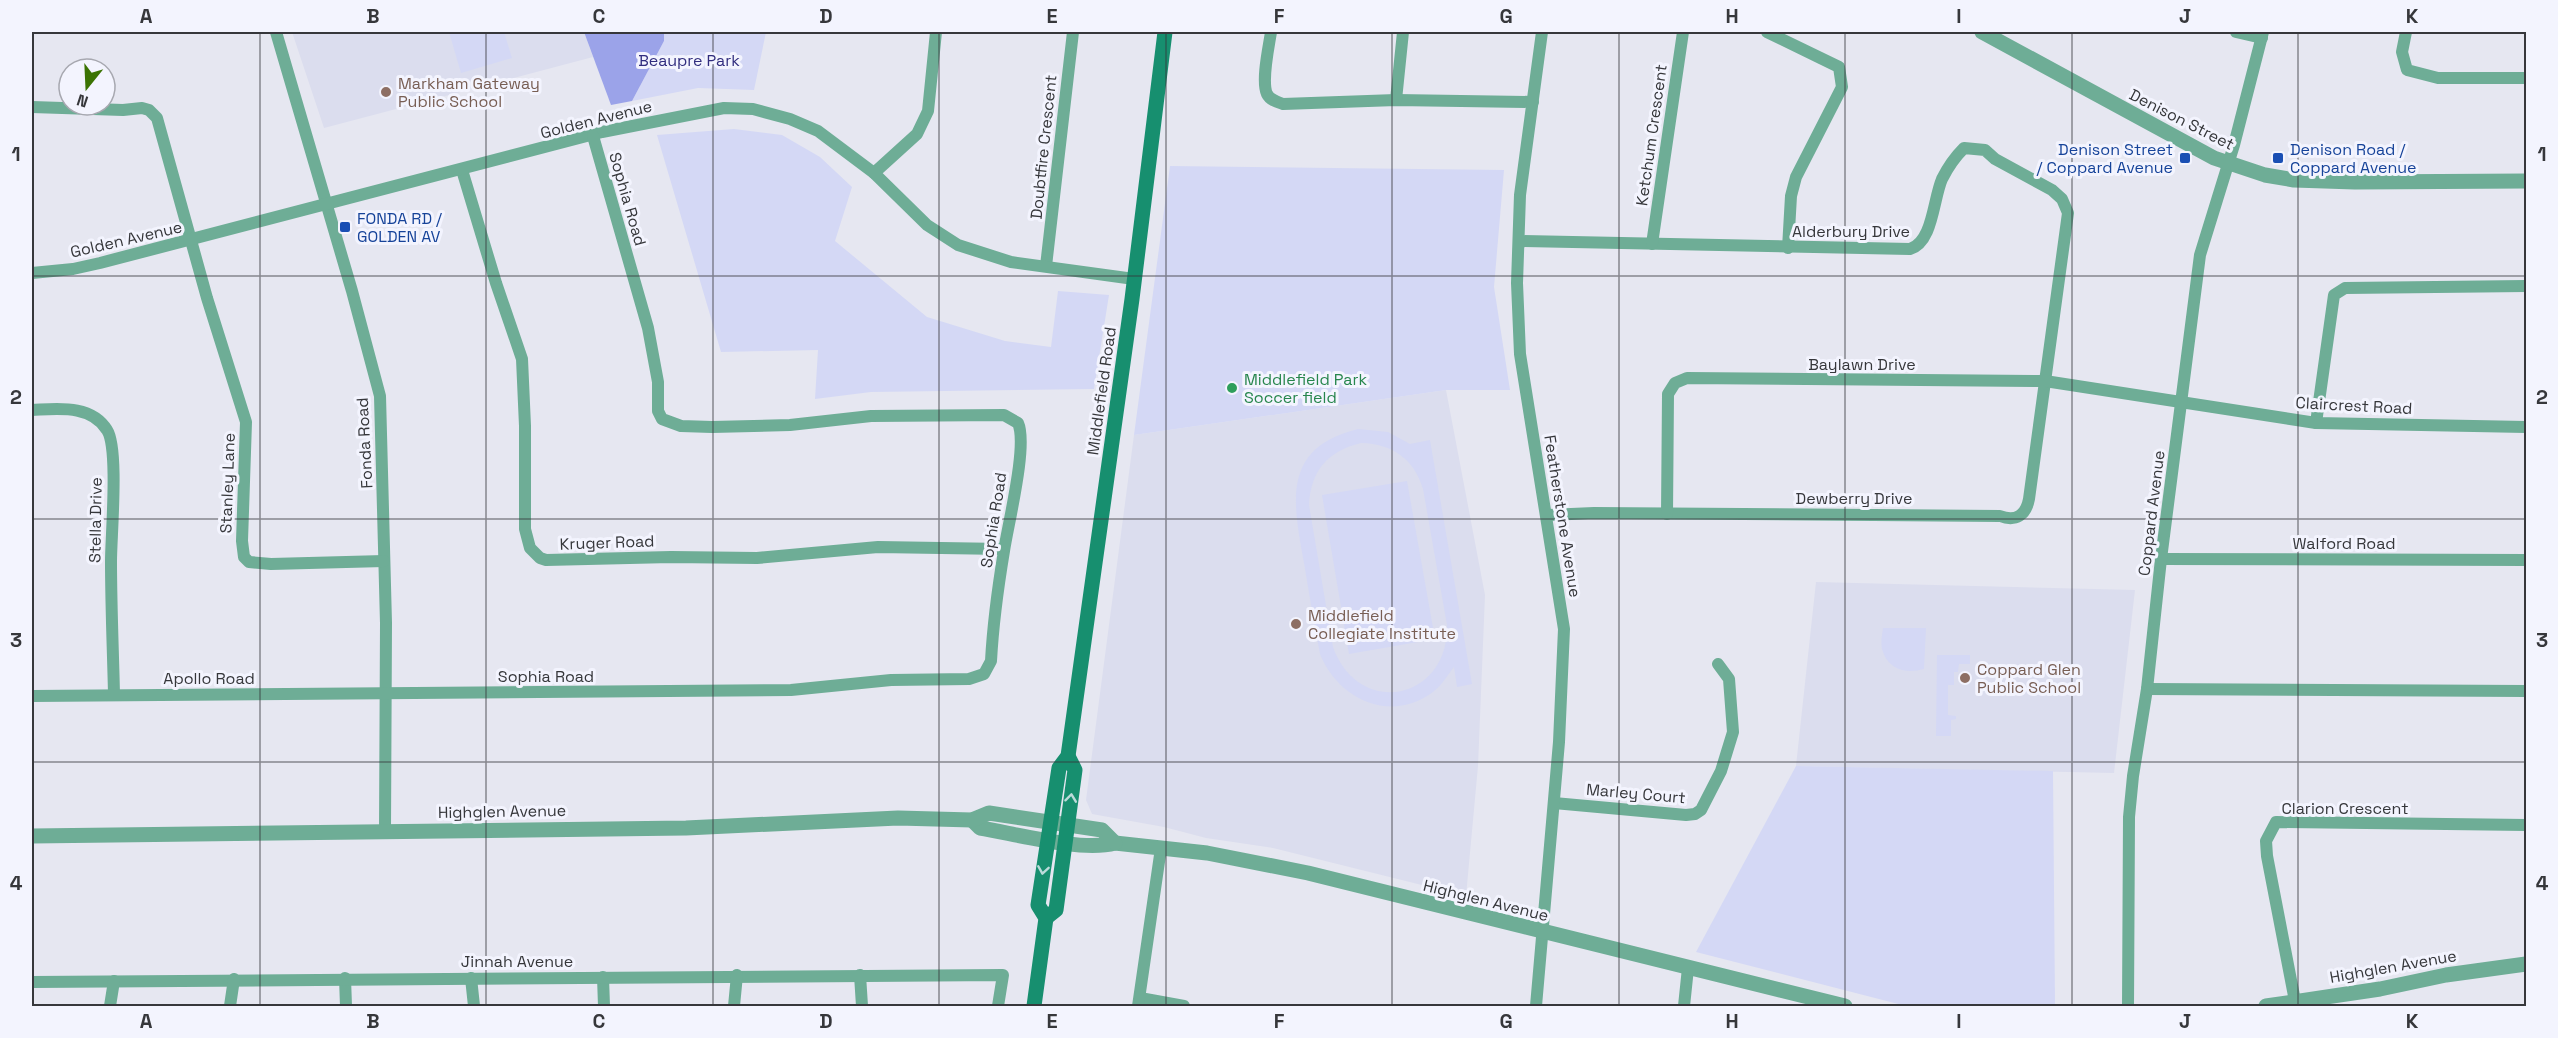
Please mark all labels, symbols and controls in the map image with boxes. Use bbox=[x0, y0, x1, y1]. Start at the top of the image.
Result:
text: A bbox=[140, 3, 153, 29]
text: B bbox=[366, 3, 380, 29]
text: C bbox=[593, 3, 606, 29]
text: D bbox=[819, 3, 833, 29]
text: E bbox=[1046, 3, 1058, 29]
text: F bbox=[1274, 3, 1285, 29]
text: G bbox=[1499, 3, 1513, 29]
text: H bbox=[1725, 3, 1739, 29]
text: I bbox=[1956, 3, 1962, 29]
text: J bbox=[2179, 3, 2191, 29]
text: K bbox=[2406, 3, 2419, 29]
park label: Beaupre Park bbox=[638, 50, 740, 71]
north arrow bbox=[57, 57, 117, 117]
street label: Ketchum Crescent bbox=[1631, 63, 1672, 207]
place label: Markham Gateway Public School bbox=[398, 73, 540, 112]
street label: Doubtfire Crescent bbox=[1025, 74, 1062, 220]
street label: Denison Street bbox=[2126, 84, 2238, 155]
marker: Markham Gateway Public School bbox=[379, 85, 393, 99]
text: N bbox=[74, 89, 91, 112]
street label: Golden Avenue bbox=[538, 95, 654, 144]
place label: Denison Street / Coppard Avenue bbox=[2037, 139, 2173, 178]
place label: Denison Road / Coppard Avenue bbox=[2290, 139, 2416, 178]
text: 1 bbox=[11, 141, 21, 167]
text: 1 bbox=[2537, 141, 2547, 167]
street label: Sophia Road bbox=[604, 150, 651, 248]
marker: Denison Street / Coppard Avenue bbox=[2178, 151, 2192, 165]
marker: Denison Road / Coppard Avenue bbox=[2271, 151, 2285, 165]
place label: FONDA RD / GOLDEN AV bbox=[357, 208, 442, 247]
street label: Golden Avenue bbox=[68, 216, 184, 263]
marker: FONDA RD / GOLDEN AV bbox=[338, 220, 352, 234]
street label: Alderbury Drive bbox=[1792, 221, 1910, 242]
street label: Middlefield Road bbox=[1082, 326, 1121, 456]
street label: Baylawn Drive bbox=[1808, 354, 1916, 375]
place label: Middlefield Park Soccer field bbox=[1244, 369, 1368, 408]
marker: Middlefield Park Soccer field bbox=[1225, 381, 1239, 395]
text: 2 bbox=[10, 384, 22, 410]
text: 2 bbox=[2536, 384, 2548, 410]
street label: Claircrest Road bbox=[2295, 392, 2413, 419]
street label: Fonda Road bbox=[352, 397, 377, 489]
street label: Stanley Lane bbox=[215, 432, 240, 534]
street label: Featherstone Avenue bbox=[1539, 433, 1586, 599]
street label: Coppard Avenue bbox=[2133, 449, 2170, 577]
street label: Sophia Road bbox=[976, 471, 1011, 569]
street label: Stella Drive bbox=[84, 477, 107, 563]
street label: Dewberry Drive bbox=[1796, 488, 1912, 509]
street label: Kruger Road bbox=[559, 530, 655, 555]
street label: Walford Road bbox=[2293, 533, 2395, 554]
place label: Middlefield Collegiate Institute bbox=[1308, 605, 1456, 644]
marker: Middlefield Collegiate Institute bbox=[1289, 617, 1303, 631]
text: 3 bbox=[10, 627, 22, 653]
text: 3 bbox=[2536, 627, 2548, 653]
place label: Coppard Glen Public School bbox=[1977, 659, 2081, 698]
street label: Sophia Road bbox=[498, 666, 594, 687]
street label: Apollo Road bbox=[163, 668, 255, 689]
marker: Coppard Glen Public School bbox=[1958, 671, 1972, 685]
street label: Marley Court bbox=[1585, 779, 1687, 808]
one-way arrow bbox=[1065, 794, 1077, 803]
street label: Clarion Crescent bbox=[2281, 798, 2409, 819]
street label: Highglen Avenue bbox=[438, 800, 566, 823]
one-way arrow bbox=[1038, 866, 1050, 875]
text: 4 bbox=[10, 870, 23, 896]
text: 4 bbox=[2536, 870, 2549, 896]
street label: Highglen Avenue bbox=[1421, 875, 1551, 926]
street label: Highglen Avenue bbox=[2328, 945, 2458, 988]
street label: Jinnah Avenue bbox=[461, 951, 573, 972]
text: A bbox=[140, 1008, 153, 1034]
text: B bbox=[366, 1008, 380, 1034]
text: C bbox=[593, 1008, 606, 1034]
text: D bbox=[819, 1008, 833, 1034]
text: E bbox=[1046, 1008, 1058, 1034]
text: F bbox=[1274, 1008, 1285, 1034]
text: G bbox=[1499, 1008, 1513, 1034]
text: H bbox=[1725, 1008, 1739, 1034]
text: I bbox=[1956, 1008, 1962, 1034]
text: J bbox=[2179, 1008, 2191, 1034]
text: K bbox=[2406, 1008, 2419, 1034]

